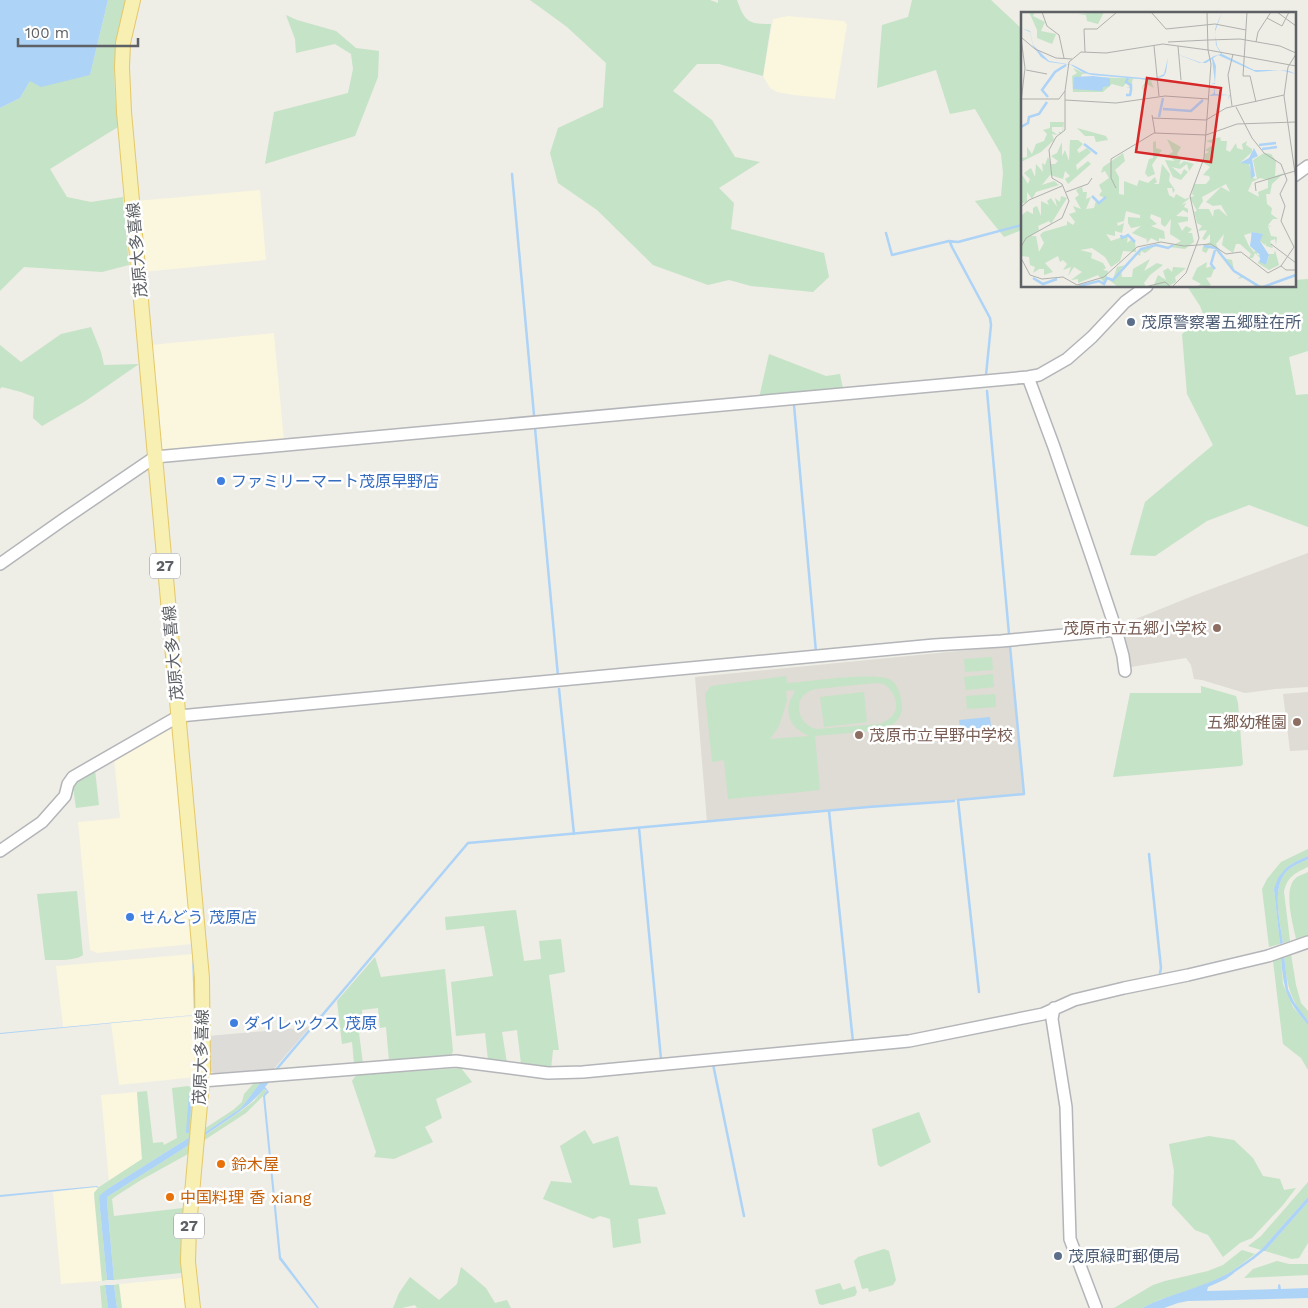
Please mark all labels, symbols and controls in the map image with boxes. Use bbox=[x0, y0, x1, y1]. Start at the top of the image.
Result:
inset map bbox=[1021, 12, 1296, 288]
scale bar bbox=[18, 15, 138, 47]
text: 100 m bbox=[25, 24, 69, 42]
street label: 茂原大多喜線 bbox=[123, 201, 151, 299]
place label: 茂原警察署五郷駐在所 bbox=[1141, 313, 1301, 332]
marker: 茂原警察署五郷駐在所 bbox=[1125, 316, 1137, 328]
place label: ファミリーマート茂原早野店 bbox=[231, 472, 439, 491]
marker: ファミリーマート茂原早野店 bbox=[215, 475, 227, 487]
road number: 27 bbox=[150, 554, 180, 578]
street label: 茂原大多喜線 bbox=[159, 604, 187, 702]
place label: 茂原市立五郷小学校 bbox=[1063, 619, 1207, 638]
marker: 茂原市立五郷小学校 bbox=[1211, 622, 1223, 634]
place label: 五郷幼稚園 bbox=[1207, 713, 1287, 732]
marker: 五郷幼稚園 bbox=[1291, 716, 1303, 728]
place label: 茂原市立早野中学校 bbox=[869, 726, 1013, 745]
marker: 茂原市立早野中学校 bbox=[853, 729, 865, 741]
place label: せんどう 茂原店 bbox=[140, 908, 257, 927]
marker: せんどう 茂原店 bbox=[124, 911, 136, 923]
street label: 茂原大多喜線 bbox=[190, 1009, 212, 1105]
place label: ダイレックス 茂原 bbox=[244, 1014, 377, 1033]
marker: ダイレックス 茂原 bbox=[228, 1017, 240, 1029]
place label: 鈴木屋 bbox=[231, 1155, 279, 1174]
marker: 鈴木屋 bbox=[215, 1158, 227, 1170]
place label: 中国料理 香 xiang bbox=[180, 1188, 312, 1207]
marker: 中国料理 香 xiang bbox=[164, 1191, 176, 1203]
road number: 27 bbox=[174, 1214, 204, 1238]
place label: 茂原緑町郵便局 bbox=[1068, 1247, 1180, 1266]
marker: 茂原緑町郵便局 bbox=[1052, 1250, 1064, 1262]

